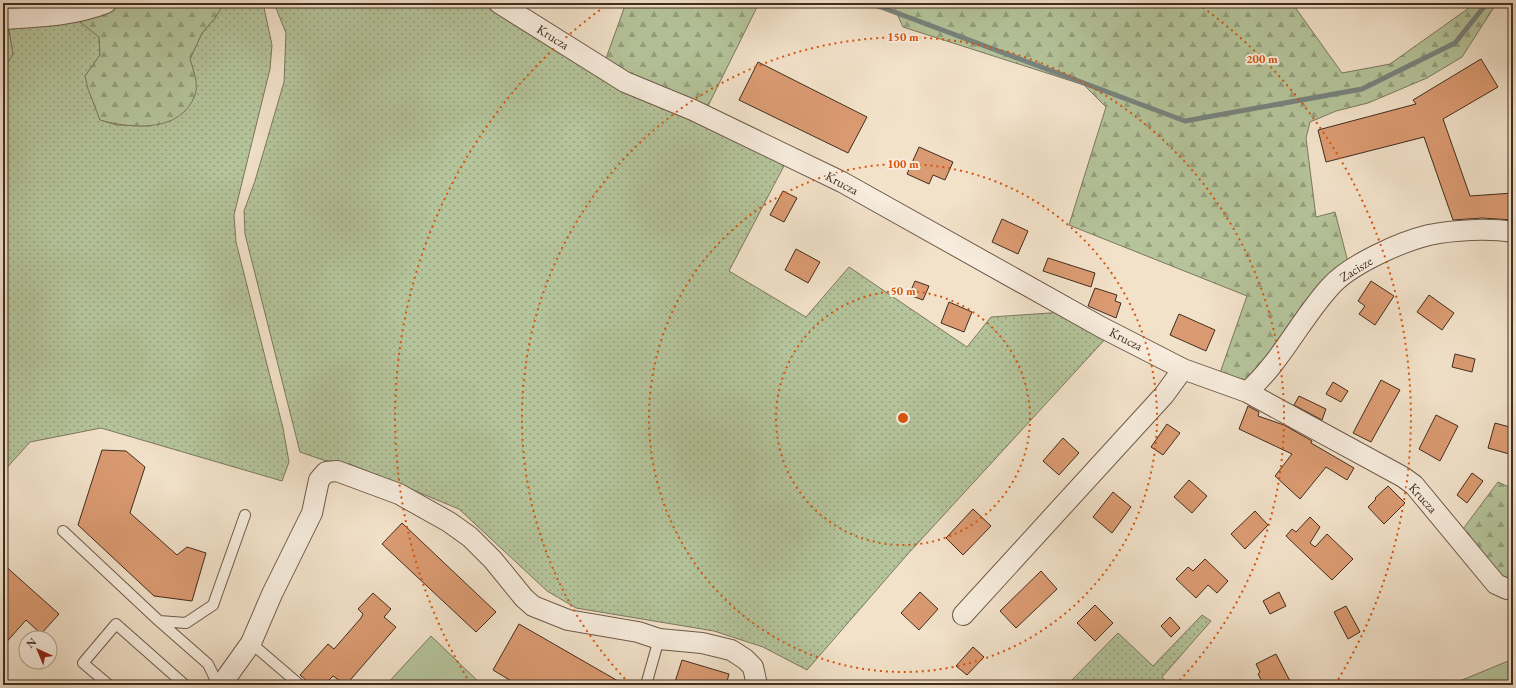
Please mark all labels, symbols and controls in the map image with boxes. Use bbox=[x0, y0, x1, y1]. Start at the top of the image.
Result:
street label: Krucza bbox=[534, 20, 573, 54]
text: 150 m bbox=[887, 29, 919, 45]
text: 200 m bbox=[1246, 51, 1278, 67]
text: 100 m bbox=[887, 156, 919, 172]
street label: Krucza bbox=[823, 167, 862, 199]
street label: Zacisze bbox=[1336, 252, 1376, 286]
text: 50 m bbox=[890, 283, 916, 299]
street label: Krucza bbox=[1106, 323, 1146, 355]
centre of rings bbox=[896, 411, 910, 425]
street label: Krucza bbox=[1405, 479, 1442, 517]
north arrow bbox=[18, 630, 58, 670]
text: N bbox=[23, 635, 39, 651]

